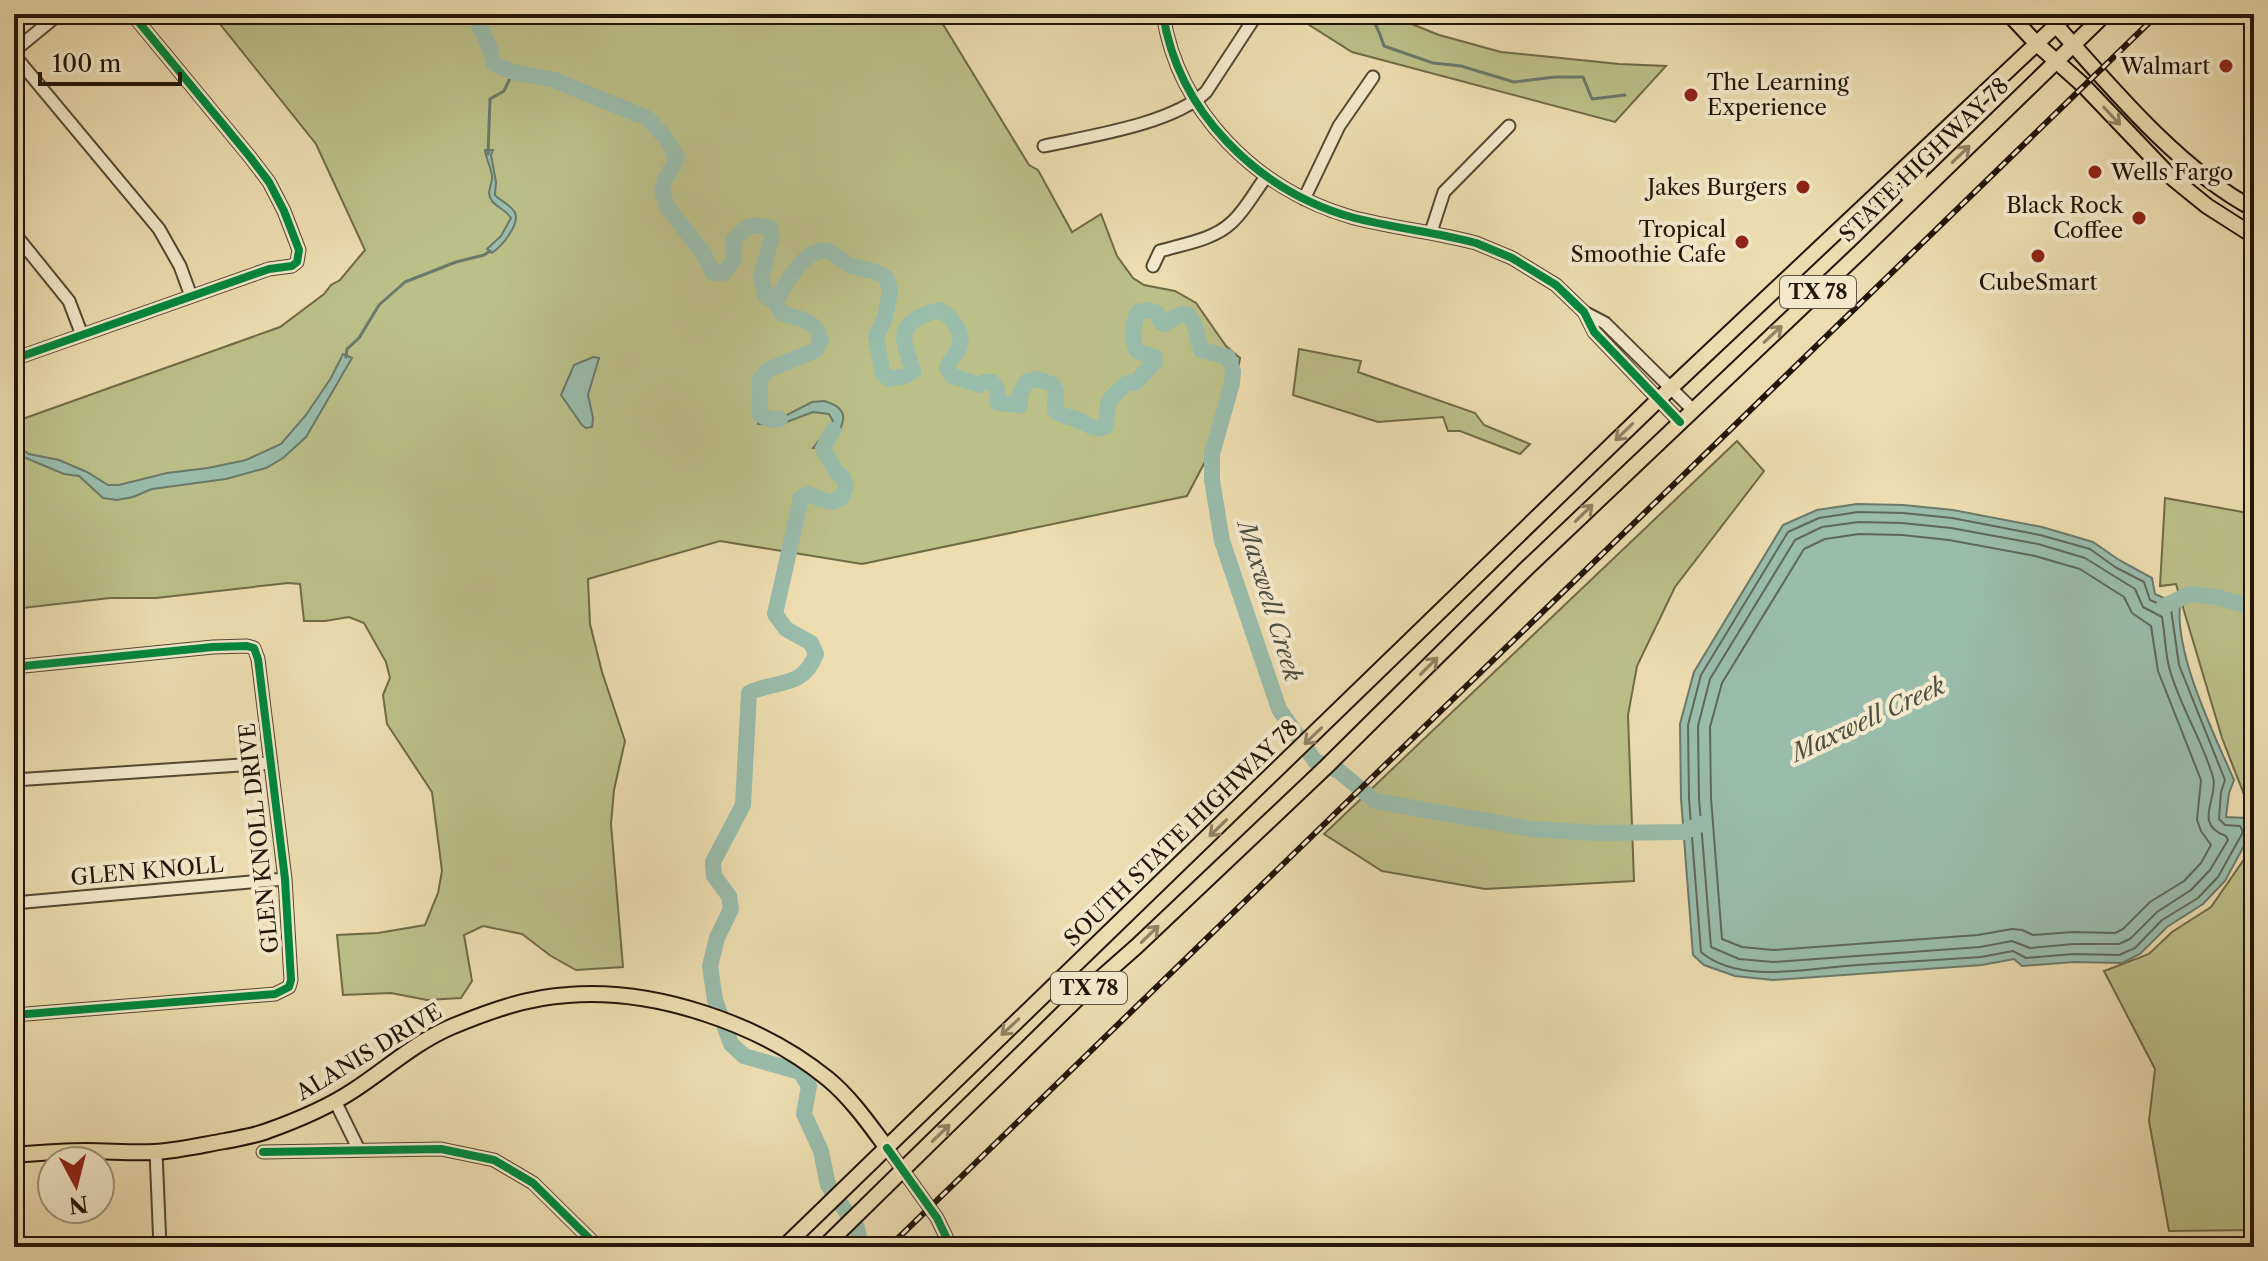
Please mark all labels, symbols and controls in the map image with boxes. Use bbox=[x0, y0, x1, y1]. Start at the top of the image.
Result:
scale bar bbox=[40, 36, 180, 86]
text: 100 m bbox=[52, 49, 121, 78]
place label: Walmart bbox=[2120, 53, 2210, 80]
marker: Walmart bbox=[2217, 57, 2235, 75]
place label: The Learning Experience bbox=[1707, 69, 1849, 121]
street label: STATE HIGHWAY 78 bbox=[1834, 72, 2014, 248]
marker: The Learning Experience bbox=[1682, 86, 1700, 104]
one-way arrow bbox=[2102, 106, 2120, 126]
one-way arrow bbox=[1951, 145, 1971, 164]
place label: Wells Fargo bbox=[2110, 159, 2233, 186]
marker: Wells Fargo bbox=[2086, 163, 2104, 181]
place label: Jakes Burgers bbox=[1645, 174, 1787, 201]
marker: Jakes Burgers bbox=[1794, 178, 1812, 196]
place label: Black Rock Coffee bbox=[2006, 192, 2124, 244]
marker: Black Rock Coffee bbox=[2130, 209, 2148, 227]
place label: Tropical Smoothie Cafe bbox=[1570, 216, 1726, 268]
marker: Tropical Smoothie Cafe bbox=[1733, 233, 1751, 251]
marker: CubeSmart bbox=[2029, 247, 2047, 265]
place label: CubeSmart bbox=[1979, 269, 2097, 296]
road number: TX 78 bbox=[1780, 276, 1856, 308]
one-way arrow bbox=[1763, 325, 1783, 344]
one-way arrow bbox=[1615, 422, 1634, 441]
one-way arrow bbox=[1574, 504, 1594, 523]
water label: Maxwell Creek bbox=[1231, 514, 1308, 685]
one-way arrow bbox=[1419, 656, 1439, 675]
water label: Maxwell Creek bbox=[1784, 670, 1950, 769]
street label: SOUTH STATE HIGHWAY 78 bbox=[1058, 714, 1304, 952]
street label: GLEN KNOLL DRIVE bbox=[233, 721, 285, 955]
one-way arrow bbox=[1304, 726, 1323, 745]
one-way arrow bbox=[1208, 818, 1228, 837]
street label: GLEN KNOLL bbox=[69, 851, 225, 891]
one-way arrow bbox=[1139, 926, 1159, 944]
road number: TX 78 bbox=[1051, 972, 1127, 1004]
street label: ALANIS DRIVE bbox=[290, 998, 447, 1107]
one-way arrow bbox=[1000, 1017, 1020, 1036]
one-way arrow bbox=[931, 1124, 951, 1143]
north arrow bbox=[36, 1145, 116, 1225]
text: N bbox=[67, 1190, 90, 1219]

